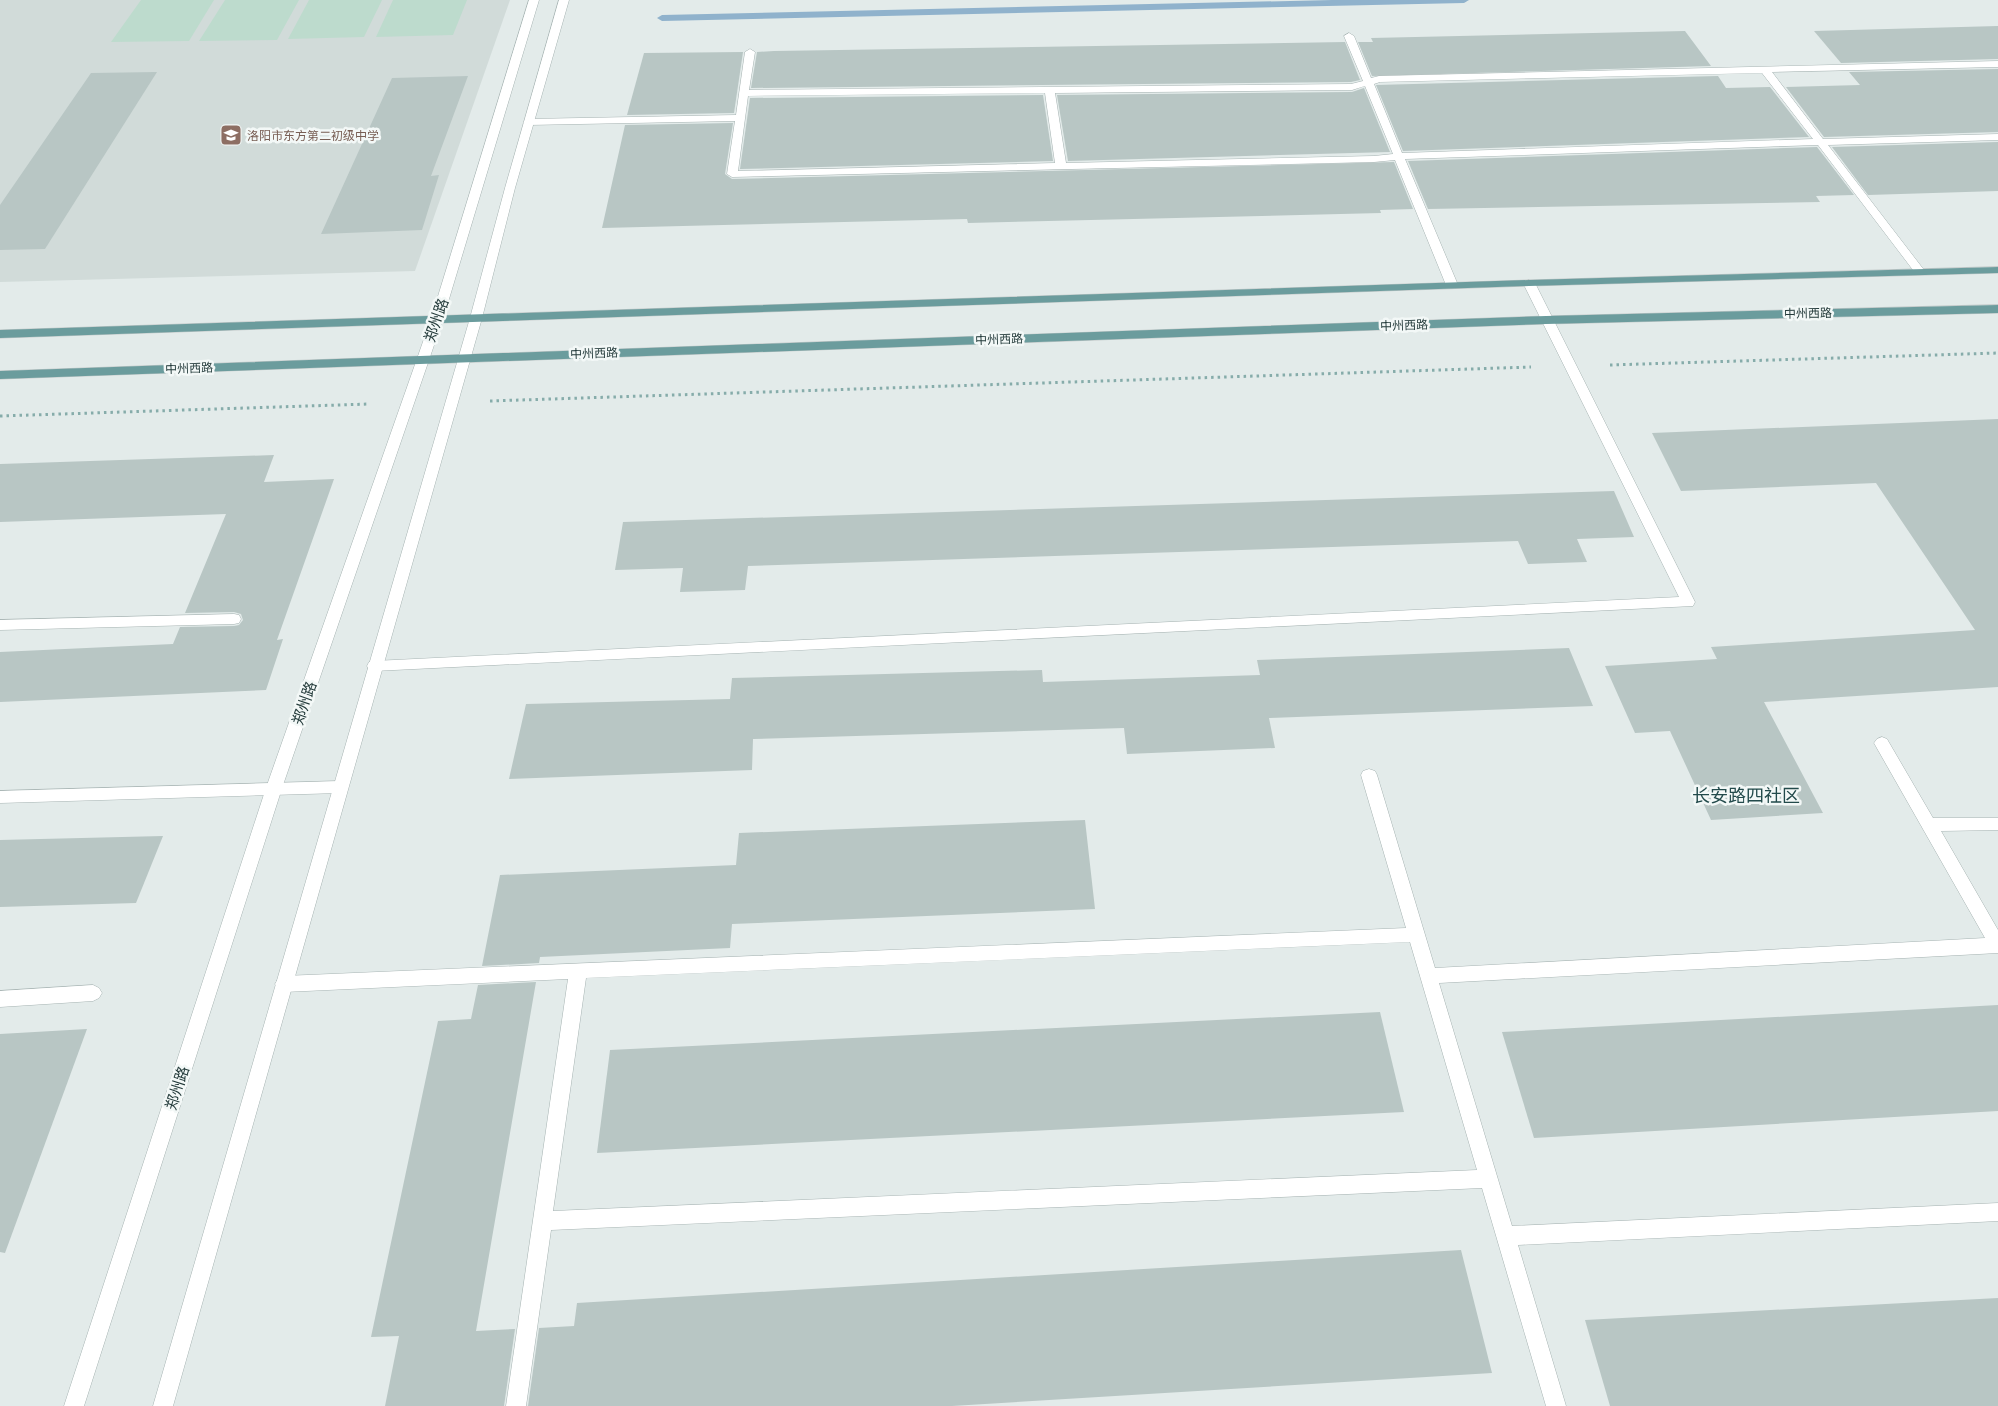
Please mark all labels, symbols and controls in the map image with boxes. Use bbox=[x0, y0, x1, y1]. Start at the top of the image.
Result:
school or university icon: 洛阳市东方第二初级中学 bbox=[219, 123, 243, 147]
place label: 洛阳市东方第二初级中学 bbox=[247, 128, 379, 143]
street label: 郑州路 bbox=[420, 296, 452, 344]
street label: 中州西路 bbox=[1784, 305, 1832, 321]
street label: 中州西路 bbox=[1380, 317, 1428, 333]
street label: 中州西路 bbox=[975, 331, 1023, 347]
street label: 中州西路 bbox=[570, 345, 618, 361]
street label: 中州西路 bbox=[165, 360, 213, 376]
street label: 郑州路 bbox=[288, 679, 320, 727]
district label: 长安路四社区 bbox=[1692, 785, 1800, 806]
street label: 郑州路 bbox=[161, 1064, 193, 1112]

